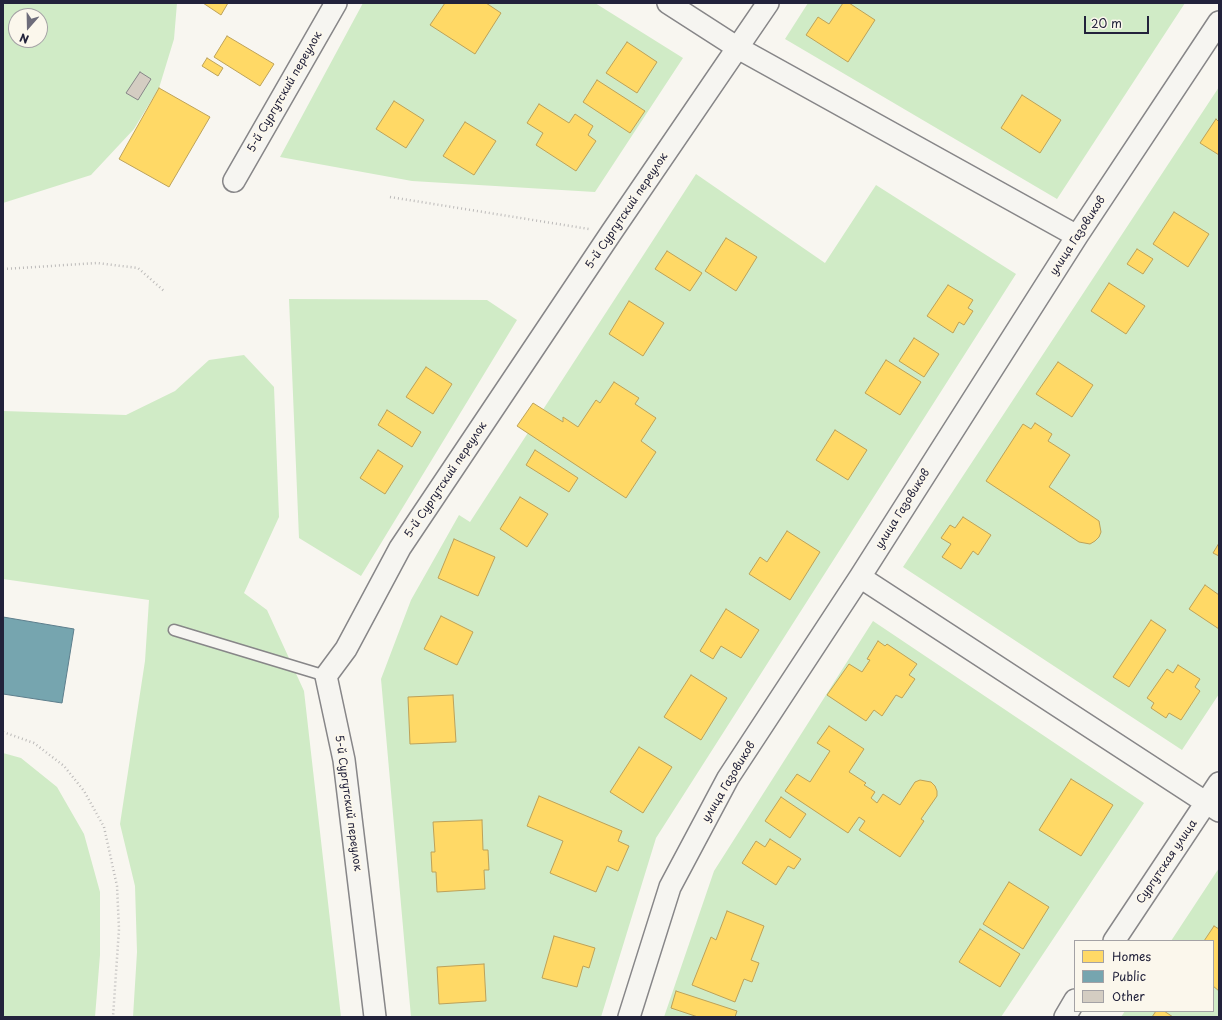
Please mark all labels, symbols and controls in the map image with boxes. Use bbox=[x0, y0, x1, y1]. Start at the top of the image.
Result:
north arrow bbox=[8, 8, 48, 48]
scale bar bbox=[1086, 8, 1151, 34]
text: 20 m bbox=[1091, 14, 1122, 32]
text: N bbox=[17, 29, 31, 48]
street label: 5-й Сургутский переулок bbox=[245, 29, 325, 155]
street label: 5-й Сургутский переулок bbox=[583, 150, 671, 272]
street label: улица Газовиков bbox=[1048, 194, 1108, 278]
street label: 5-й Сургутский переулок bbox=[402, 419, 490, 541]
street label: улица Газовиков bbox=[873, 467, 933, 551]
street label: 5-й Сургутский переулок bbox=[332, 734, 364, 872]
street label: улица Газовиков bbox=[700, 739, 758, 825]
street label: Сургутская улица bbox=[1134, 817, 1200, 907]
legend bbox=[1074, 940, 1214, 1012]
text: Homes bbox=[1112, 947, 1151, 965]
text: Public bbox=[1112, 967, 1146, 985]
text: Other bbox=[1112, 987, 1145, 1005]

